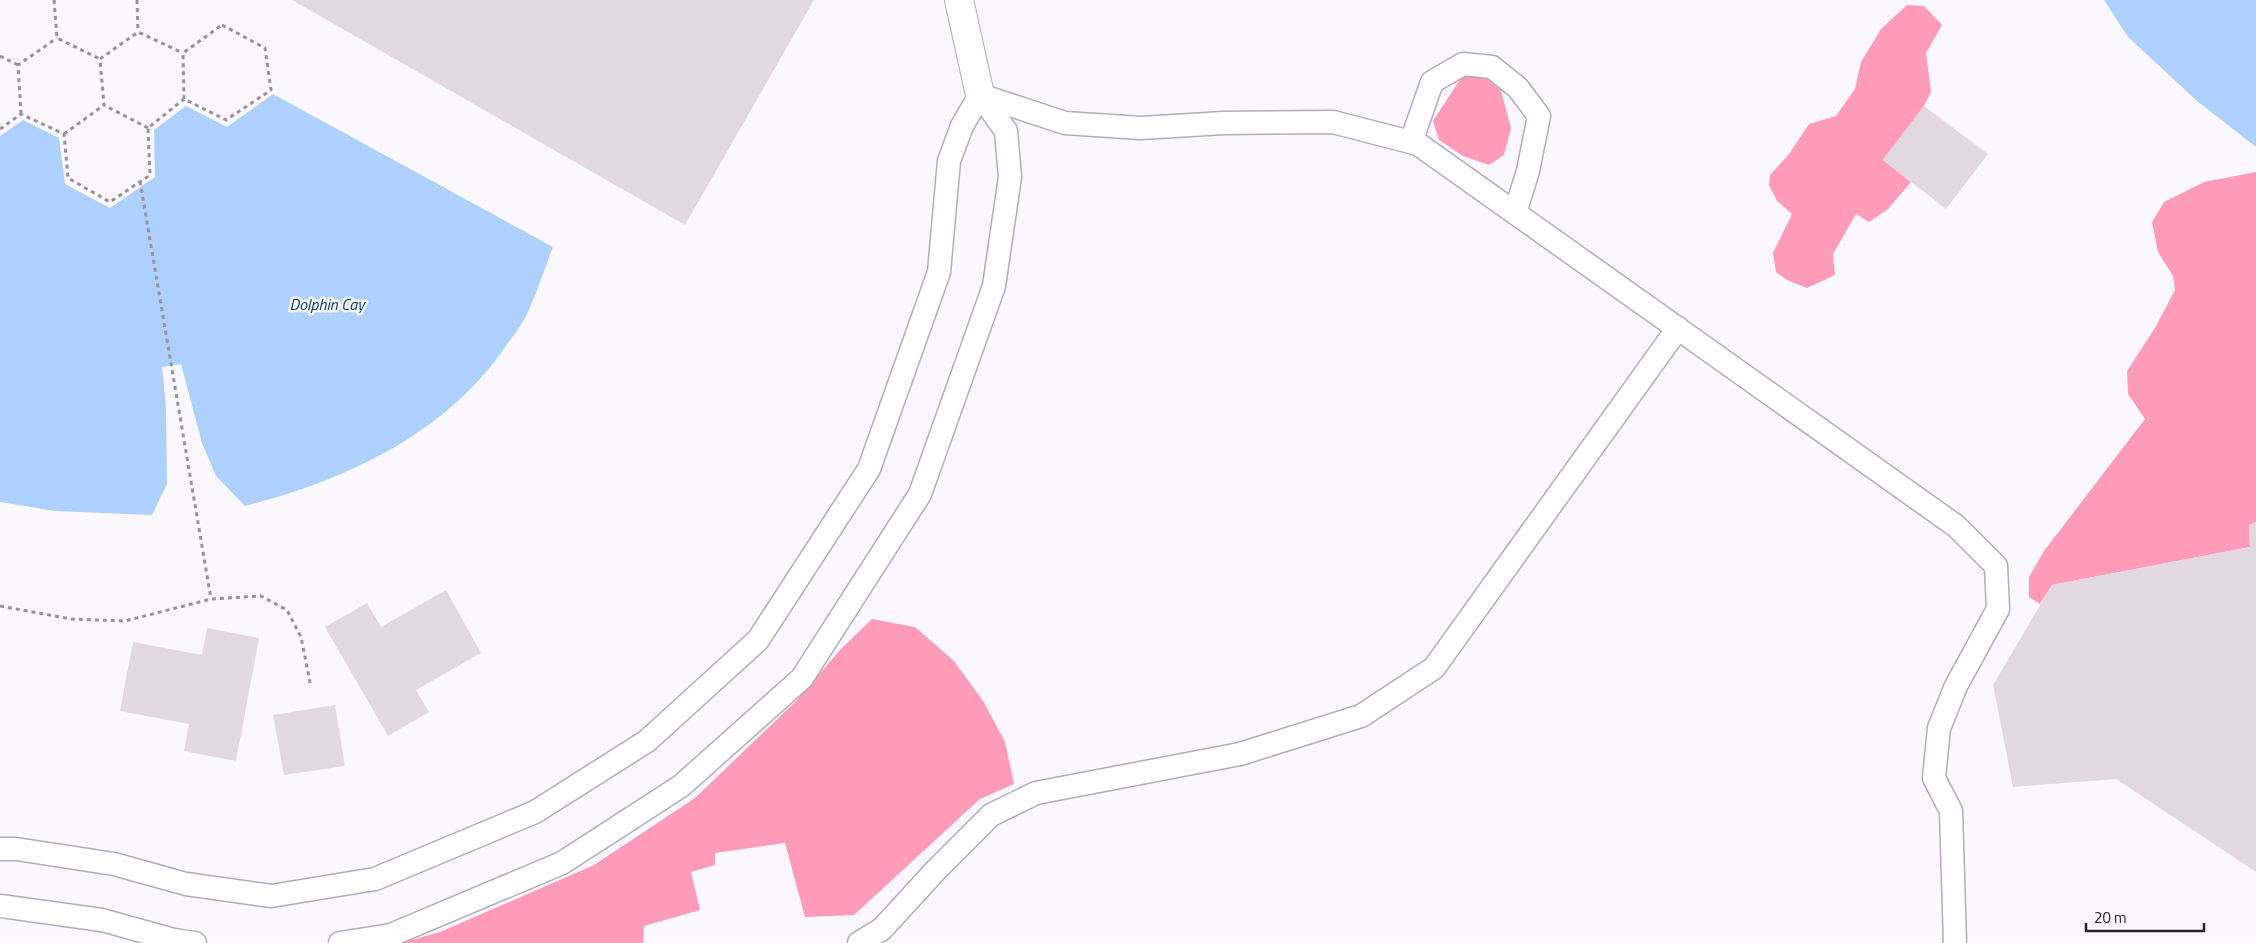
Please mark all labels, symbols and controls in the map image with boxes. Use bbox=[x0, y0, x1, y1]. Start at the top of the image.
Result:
water label: Dolphin Cay bbox=[290, 292, 366, 316]
scale bar bbox=[2086, 900, 2204, 932]
text: 20 m bbox=[2094, 906, 2127, 929]

